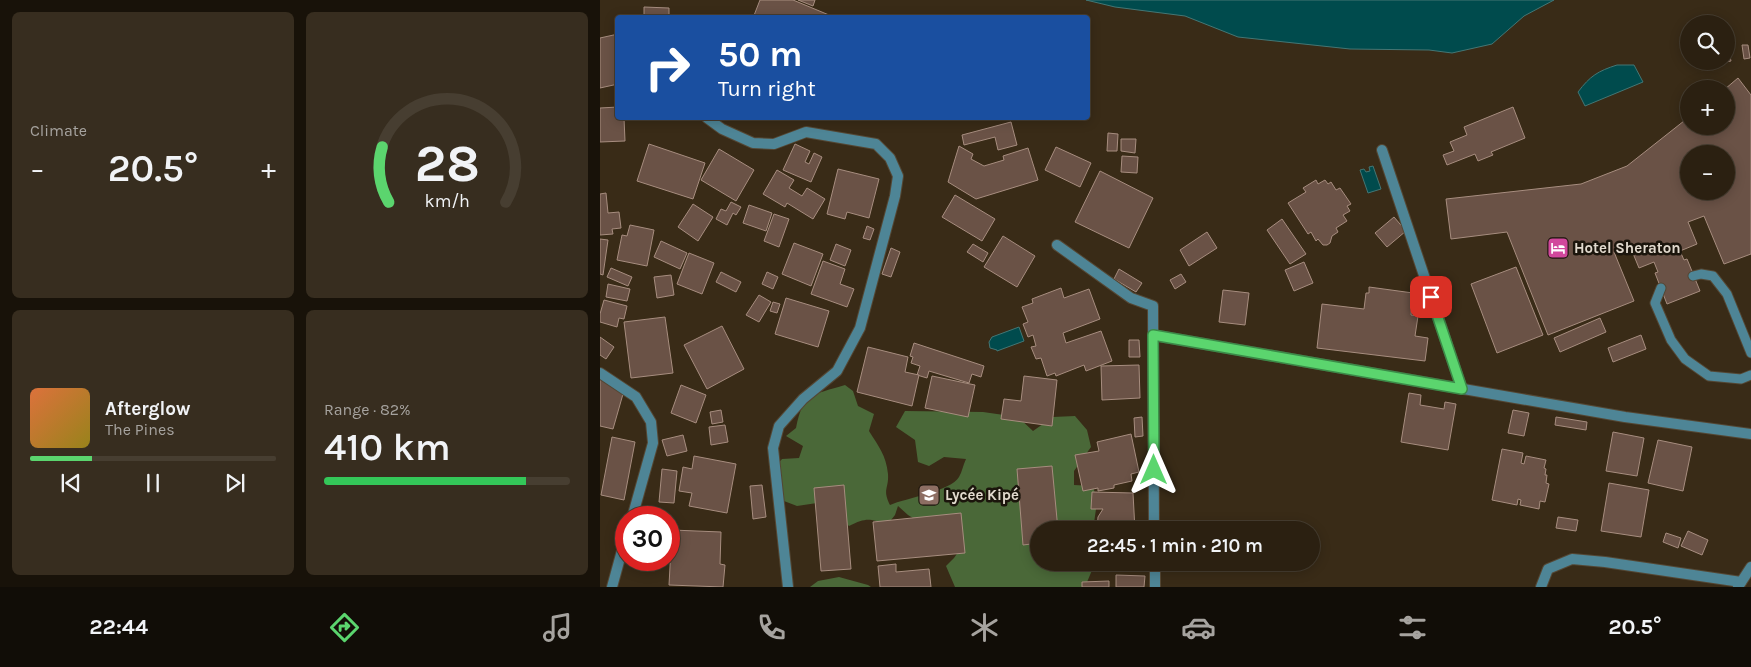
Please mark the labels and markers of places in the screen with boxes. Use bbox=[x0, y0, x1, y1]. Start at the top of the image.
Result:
hotel icon: Hotel Sheraton bbox=[1546, 236, 1570, 260]
place label: Hotel Sheraton bbox=[1574, 239, 1681, 257]
pin bbox=[1410, 276, 1452, 318]
school or university icon: Lycée Kipé bbox=[917, 483, 941, 507]
place label: Lycée Kipé bbox=[945, 486, 1019, 504]

